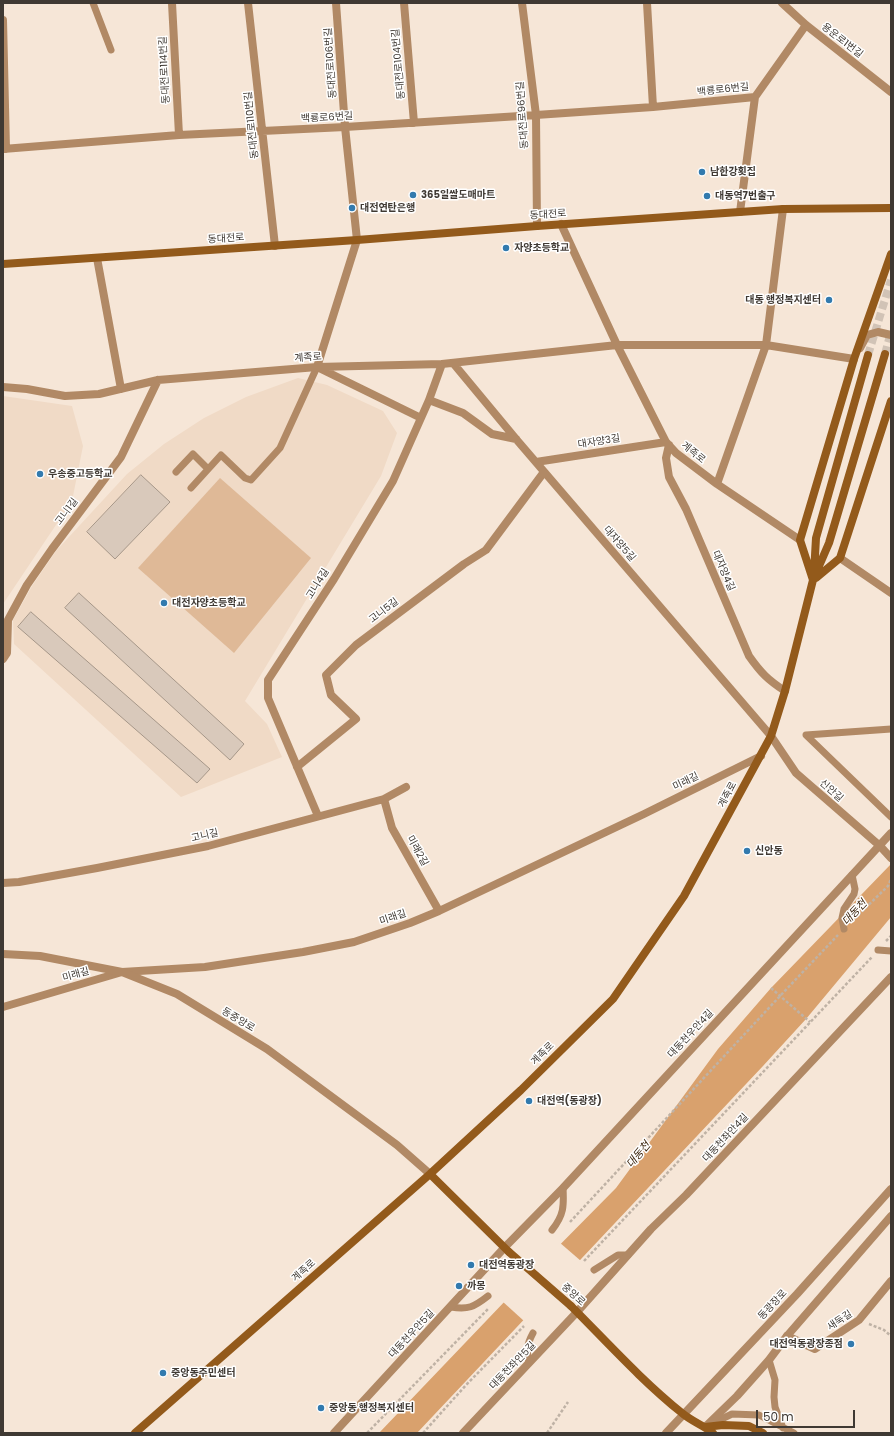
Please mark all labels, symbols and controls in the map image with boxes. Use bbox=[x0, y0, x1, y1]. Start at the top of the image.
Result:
street label: 용운로1번길 bbox=[819, 21, 865, 61]
street label: 동대전로106번길 bbox=[323, 27, 339, 99]
street label: 동대전로104번길 bbox=[390, 28, 408, 100]
street label: 동대전로114번길 bbox=[157, 36, 173, 104]
street label: 동대전로96번길 bbox=[515, 81, 531, 149]
street label: 백룡로6번길 bbox=[696, 81, 750, 99]
street label: 동대전로110번길 bbox=[242, 91, 262, 159]
street label: 백룡로6번길 bbox=[301, 111, 353, 125]
place label: 남한강횟집 bbox=[710, 166, 756, 178]
marker: 남한강횟집 bbox=[697, 167, 707, 177]
place label: 365일쌀도매마트 bbox=[421, 189, 495, 201]
marker: 365일쌀도매마트 bbox=[408, 190, 418, 200]
place label: 대동역7번출구 bbox=[715, 190, 776, 202]
marker: 대동역7번출구 bbox=[702, 191, 712, 201]
place label: 대전연탄은행 bbox=[360, 202, 415, 214]
marker: 대전연탄은행 bbox=[347, 203, 357, 213]
street label: 동대전로 bbox=[529, 208, 567, 222]
street label: 동대전로 bbox=[207, 232, 245, 246]
place label: 자양초등학교 bbox=[514, 242, 569, 254]
marker: 자양초등학교 bbox=[501, 243, 511, 253]
place label: 대동 행정복지센터 bbox=[745, 294, 821, 306]
marker: 대동 행정복지센터 bbox=[824, 295, 834, 305]
street label: 계족로 bbox=[294, 351, 322, 365]
street label: 대자양3길 bbox=[577, 433, 621, 451]
street label: 계족로 bbox=[678, 440, 708, 466]
place label: 우송중고등학교 bbox=[48, 468, 112, 480]
marker: 우송중고등학교 bbox=[35, 469, 45, 479]
street label: 고니1길 bbox=[53, 496, 81, 528]
street label: 대자양5길 bbox=[600, 524, 638, 564]
street label: 대자양4길 bbox=[709, 549, 737, 593]
street label: 고니4길 bbox=[304, 566, 332, 602]
street label: 고니5길 bbox=[367, 596, 401, 626]
place label: 대전자양초등학교 bbox=[172, 597, 246, 609]
marker: 대전자양초등학교 bbox=[159, 598, 169, 608]
street label: 미래길 bbox=[671, 771, 701, 793]
street label: 신안길 bbox=[817, 777, 845, 805]
street label: 계족로 bbox=[716, 780, 740, 810]
street label: 고니길 bbox=[190, 827, 220, 845]
street label: 미래2길 bbox=[404, 834, 430, 868]
place label: 신안동 bbox=[755, 845, 783, 857]
marker: 신안동 bbox=[742, 846, 752, 856]
water label: 대동천 bbox=[840, 897, 870, 929]
street label: 미래길 bbox=[378, 908, 408, 928]
street label: 미래길 bbox=[61, 965, 91, 985]
street label: 동중앙로 bbox=[219, 1005, 257, 1035]
street label: 대동천우안4길 bbox=[666, 1007, 716, 1061]
street label: 계족로 bbox=[529, 1040, 557, 1068]
place label: 대전역(동광장) bbox=[537, 1095, 602, 1107]
marker: 대전역(동광장) bbox=[524, 1096, 534, 1106]
street label: 대동천좌안4길 bbox=[701, 1111, 751, 1165]
water label: 대동천 bbox=[624, 1139, 654, 1171]
street label: 계족로 bbox=[290, 1257, 318, 1285]
place label: 대전역동광장 bbox=[479, 1259, 534, 1271]
marker: 대전역동광장 bbox=[466, 1260, 476, 1270]
place label: 까몽 bbox=[467, 1280, 485, 1292]
marker: 까몽 bbox=[454, 1281, 464, 1291]
street label: 중앙로 bbox=[559, 1281, 587, 1309]
street label: 동광장로 bbox=[756, 1287, 790, 1323]
street label: 대동천우안5길 bbox=[387, 1307, 437, 1361]
street label: 새둑길 bbox=[825, 1308, 855, 1334]
place label: 대전역동광장종점 bbox=[769, 1338, 843, 1350]
marker: 대전역동광장종점 bbox=[846, 1339, 856, 1349]
street label: 대동천좌안5길 bbox=[487, 1340, 539, 1392]
place label: 중앙동주민센터 bbox=[171, 1367, 235, 1379]
marker: 중앙동주민센터 bbox=[158, 1368, 168, 1378]
place label: 중앙동 행정복지센터 bbox=[329, 1402, 414, 1414]
scale bar bbox=[758, 1402, 857, 1428]
marker: 중앙동 행정복지센터 bbox=[316, 1403, 326, 1413]
text: 50 m bbox=[763, 1408, 794, 1425]

